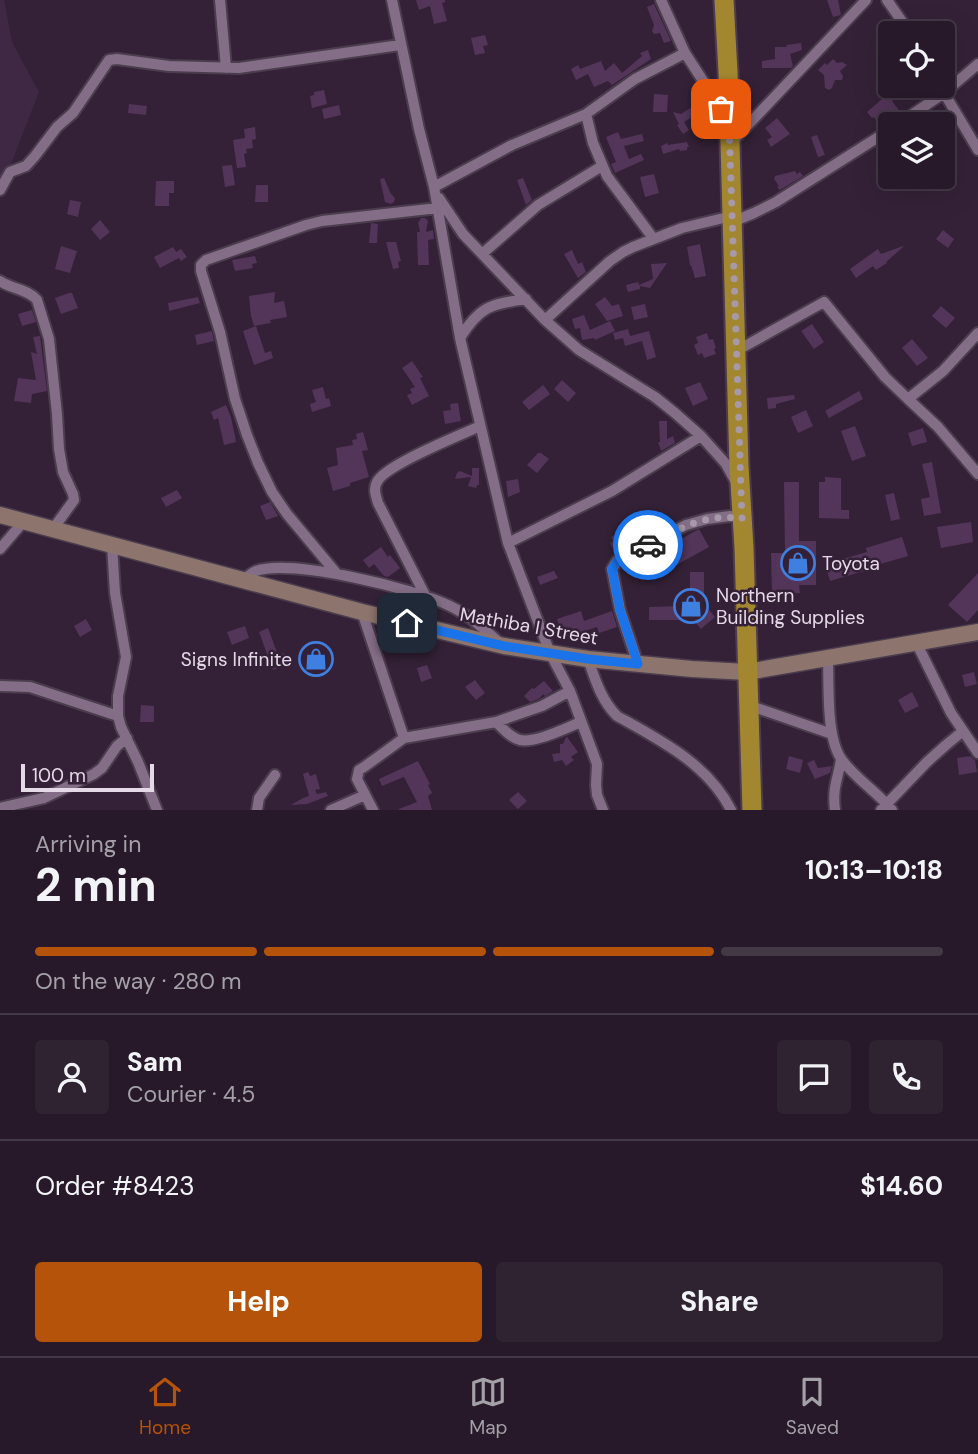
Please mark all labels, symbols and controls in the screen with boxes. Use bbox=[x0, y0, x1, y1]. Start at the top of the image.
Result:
map controls bbox=[878, 21, 955, 189]
button: locate bbox=[878, 21, 955, 98]
pin bbox=[691, 79, 751, 139]
icon: bag bbox=[702, 90, 740, 128]
button: layers bbox=[878, 112, 955, 189]
courier bbox=[613, 510, 683, 580]
icon: car bbox=[629, 526, 667, 564]
shop icon: Toyota bbox=[779, 544, 817, 582]
place label: Toyota bbox=[822, 551, 880, 576]
place label: Northern Building Supplies bbox=[716, 583, 865, 630]
shop icon: Northern Building Supplies bbox=[672, 587, 710, 625]
pin bbox=[377, 593, 437, 653]
street label: Mathiba I Street bbox=[458, 602, 600, 650]
icon: home bbox=[388, 604, 426, 642]
shop icon: Signs Infinite bbox=[297, 640, 335, 678]
place label: Signs Infinite bbox=[181, 647, 292, 672]
scale bar bbox=[21, 761, 154, 793]
text: 100 m bbox=[32, 763, 86, 788]
text: Arriving in bbox=[35, 829, 141, 859]
text: 10:13–10:18 bbox=[805, 853, 943, 887]
text: 2 min bbox=[35, 855, 157, 915]
text: On the way · 280 m bbox=[35, 966, 242, 996]
button: person bbox=[35, 1040, 109, 1114]
button: chat bbox=[777, 1040, 851, 1114]
button: phone bbox=[869, 1040, 943, 1114]
text: Sam bbox=[127, 1045, 182, 1079]
text: Courier · 4.5 bbox=[127, 1079, 255, 1109]
text: Order #8423 bbox=[35, 1169, 195, 1203]
text: $14.60 bbox=[860, 1169, 943, 1203]
button: Help bbox=[35, 1262, 482, 1342]
button: Share bbox=[496, 1262, 943, 1342]
tab: Home bbox=[139, 1373, 191, 1440]
tab: Map bbox=[469, 1373, 507, 1440]
tab: Saved bbox=[786, 1373, 839, 1440]

